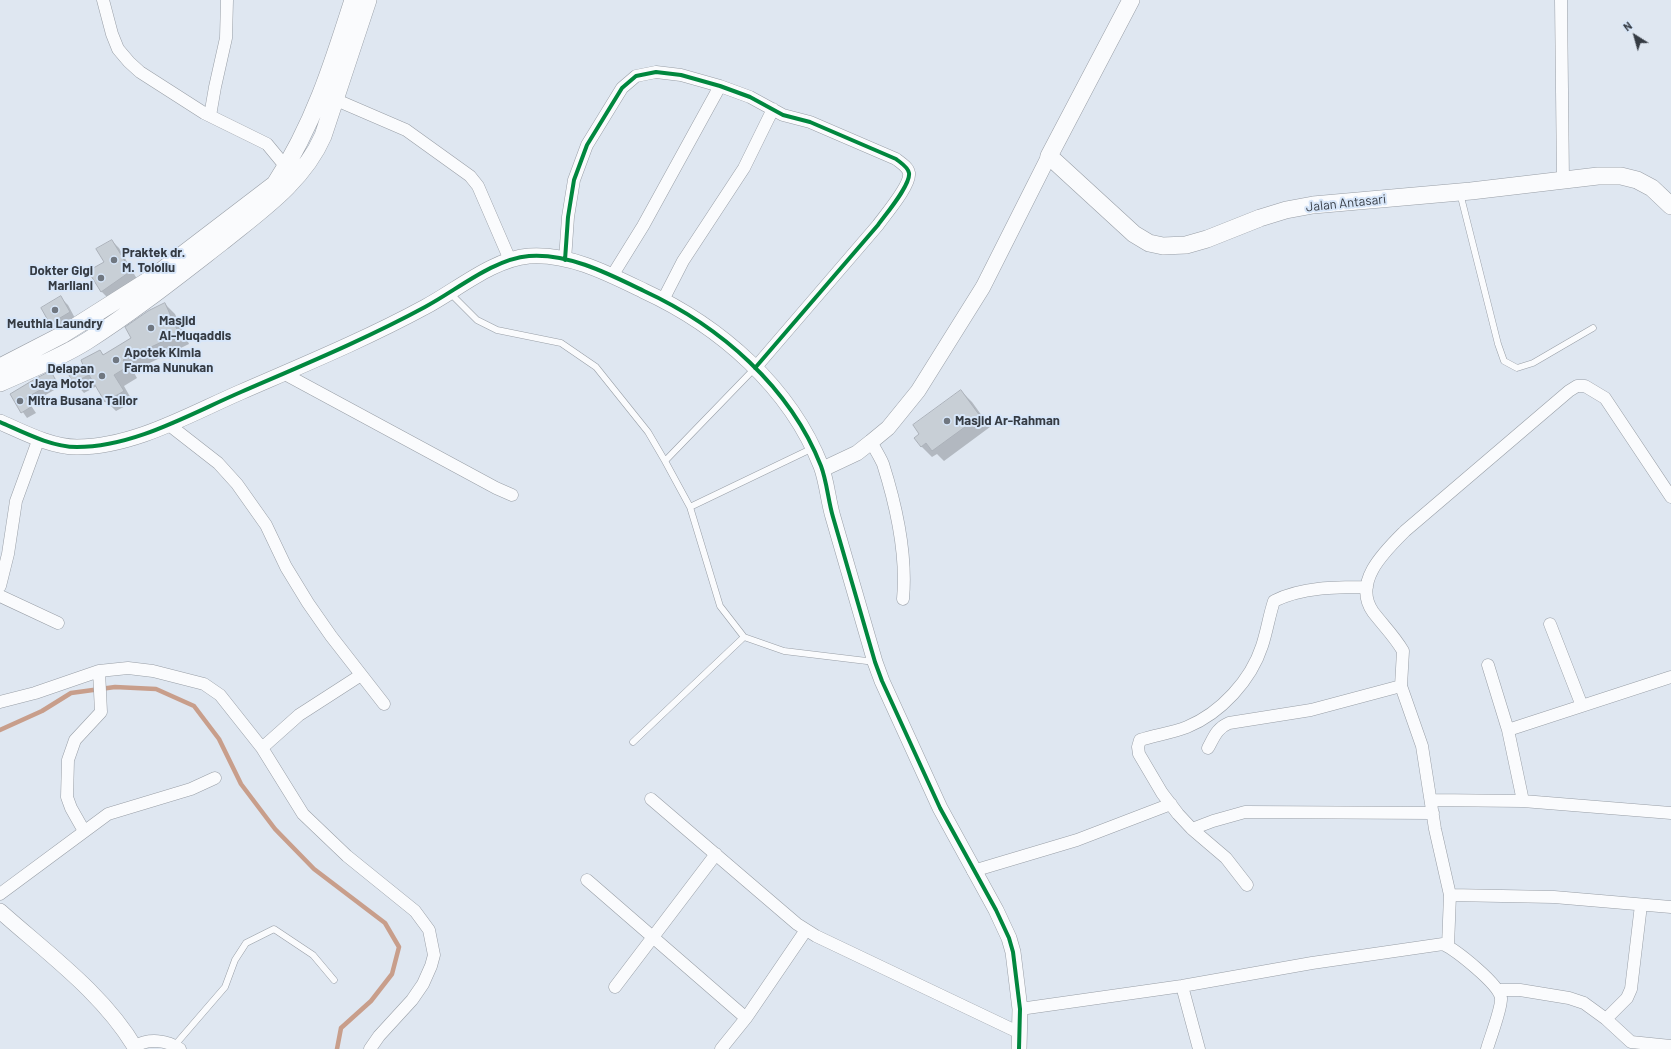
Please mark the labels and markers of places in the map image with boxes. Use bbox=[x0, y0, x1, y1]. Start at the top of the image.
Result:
place label: Praktek dr. M. Tololiu bbox=[122, 245, 185, 276]
marker: Praktek dr. M. Tololiu bbox=[109, 255, 119, 265]
place label: Dokter Gigi Marliani bbox=[29, 263, 93, 294]
marker: Dokter Gigi Marliani bbox=[96, 273, 106, 283]
marker: Meuthia Laundry bbox=[50, 305, 60, 315]
place label: Masjid Al-Muqaddis bbox=[159, 313, 231, 344]
place label: Meuthia Laundry bbox=[7, 316, 103, 332]
marker: Masjid Al-Muqaddis bbox=[146, 323, 156, 333]
place label: Apotek Kimia Farma Nunukan bbox=[124, 345, 213, 376]
marker: Apotek Kimia Farma Nunukan bbox=[111, 355, 121, 365]
place label: Delapan Jaya Motor bbox=[31, 361, 94, 392]
marker: Delapan Jaya Motor bbox=[97, 371, 107, 381]
place label: Mitra Busana Tailor bbox=[28, 393, 138, 409]
marker: Mitra Busana Tailor bbox=[15, 396, 25, 406]
place label: Masjid Ar-Rahman bbox=[955, 413, 1060, 429]
marker: Masjid Ar-Rahman bbox=[942, 416, 952, 426]

